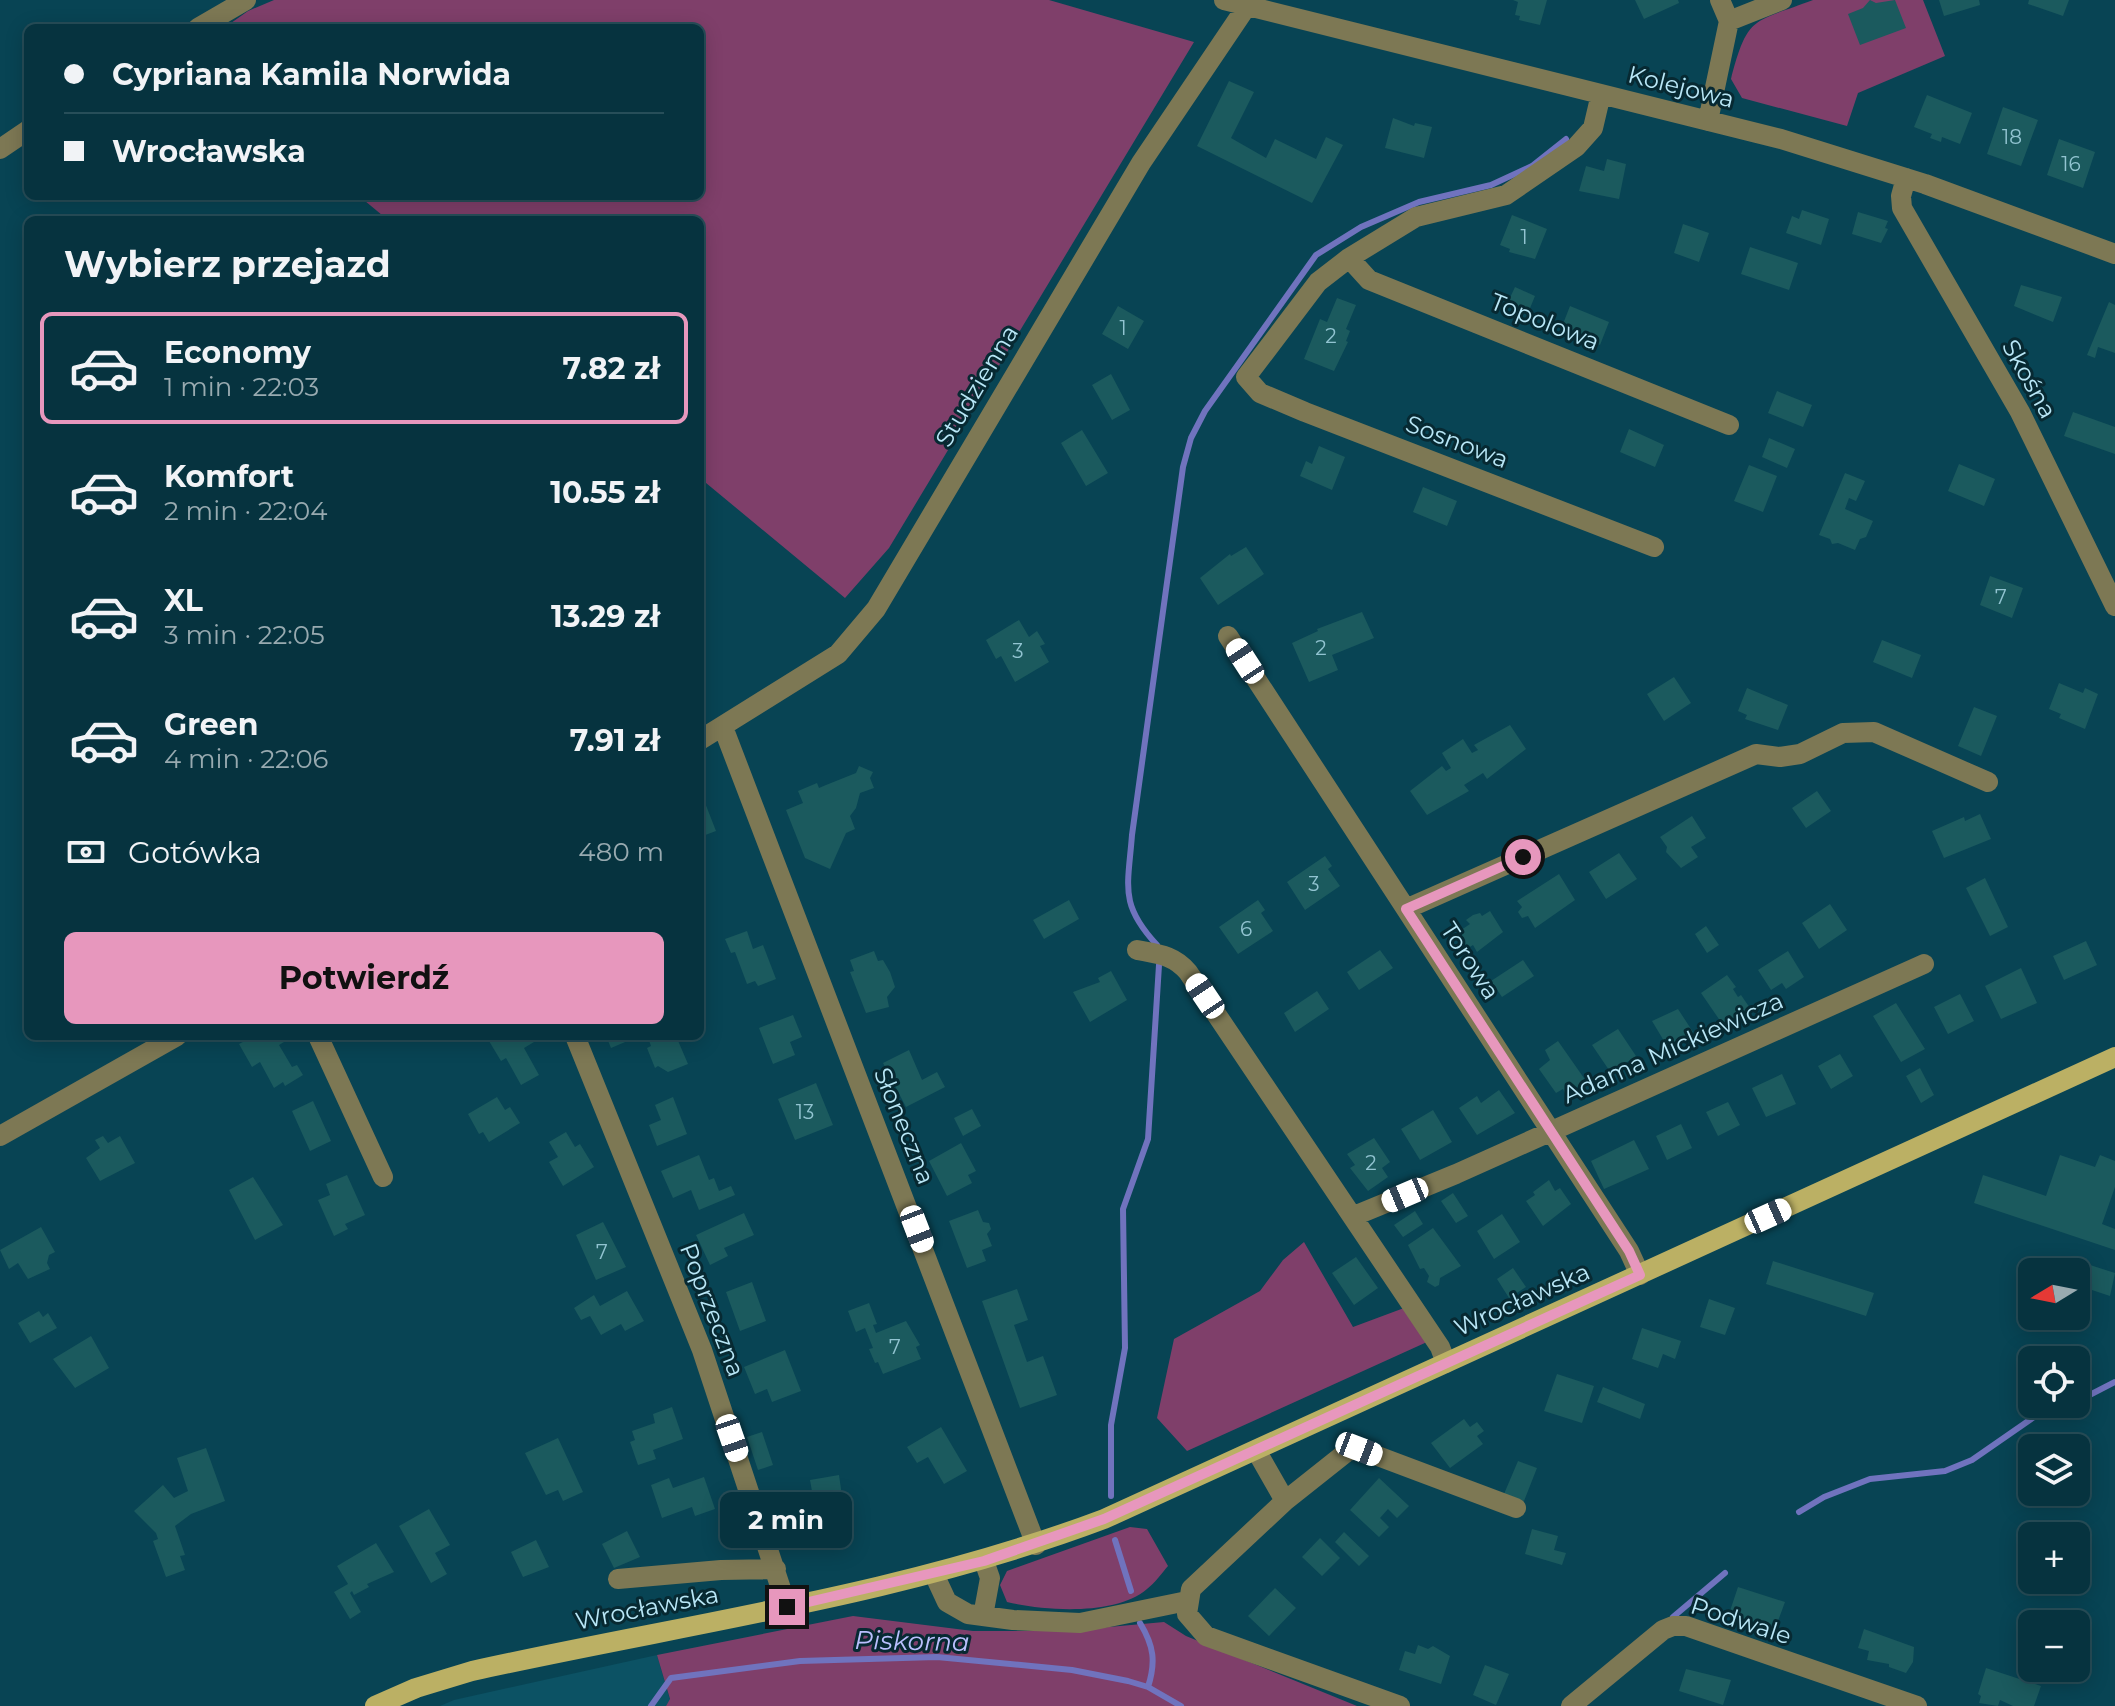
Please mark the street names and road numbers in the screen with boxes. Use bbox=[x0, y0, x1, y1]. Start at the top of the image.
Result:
street label: Kolejowa bbox=[1625, 59, 1737, 114]
street label: Topolowa bbox=[1487, 287, 1604, 356]
street label: Studzienna bbox=[929, 320, 1024, 452]
street label: Skośna bbox=[1996, 334, 2063, 423]
street label: Sosnowa bbox=[1402, 409, 1512, 474]
street label: Torowa bbox=[1435, 917, 1506, 1005]
street label: Adama Mickiewicza bbox=[1558, 986, 1788, 1109]
street label: Słoneczna bbox=[868, 1063, 941, 1188]
street label: Poprzeczna bbox=[674, 1239, 751, 1381]
street label: Wrocławska bbox=[1450, 1257, 1594, 1342]
street label: Wrocławska bbox=[573, 1579, 721, 1636]
street label: Podwale bbox=[1687, 1591, 1795, 1650]

